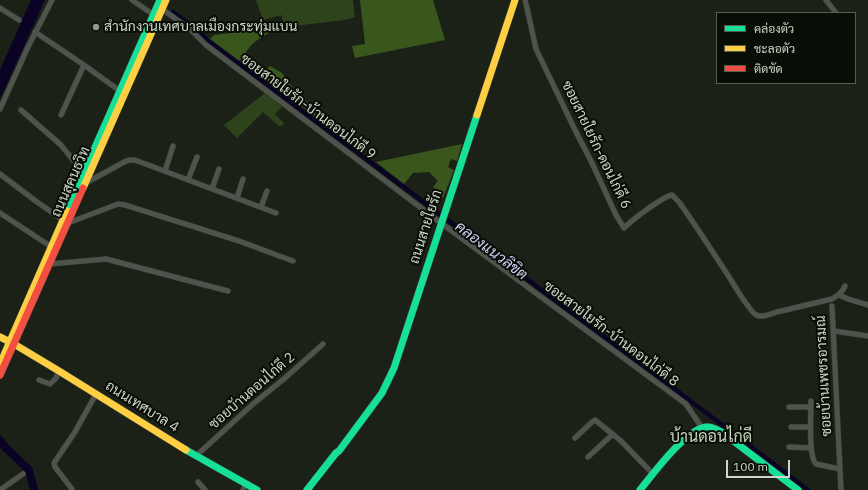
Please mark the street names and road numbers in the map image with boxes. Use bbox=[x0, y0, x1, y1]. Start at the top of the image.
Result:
street label: ซอยสายใยรัก-บ้านดอนไก่ดี 9 bbox=[237, 51, 379, 163]
street label: ซอยสายใยรัก-ดอนไก่ดี 6 bbox=[558, 78, 634, 212]
street label: ถนนสุคนธวิท bbox=[48, 144, 94, 220]
street label: ถนนสายใยรัก bbox=[406, 188, 446, 266]
street label: ซอยสายใยรัก-บ้านดอนไก่ดี 8 bbox=[540, 278, 682, 390]
street label: ซอยบ้านเพชรอารมณ์ bbox=[812, 315, 836, 437]
street label: ซอยบัานดอนไก่ดี 2 bbox=[206, 349, 298, 433]
street label: ถนนเทศบาล 4 bbox=[102, 378, 182, 436]

